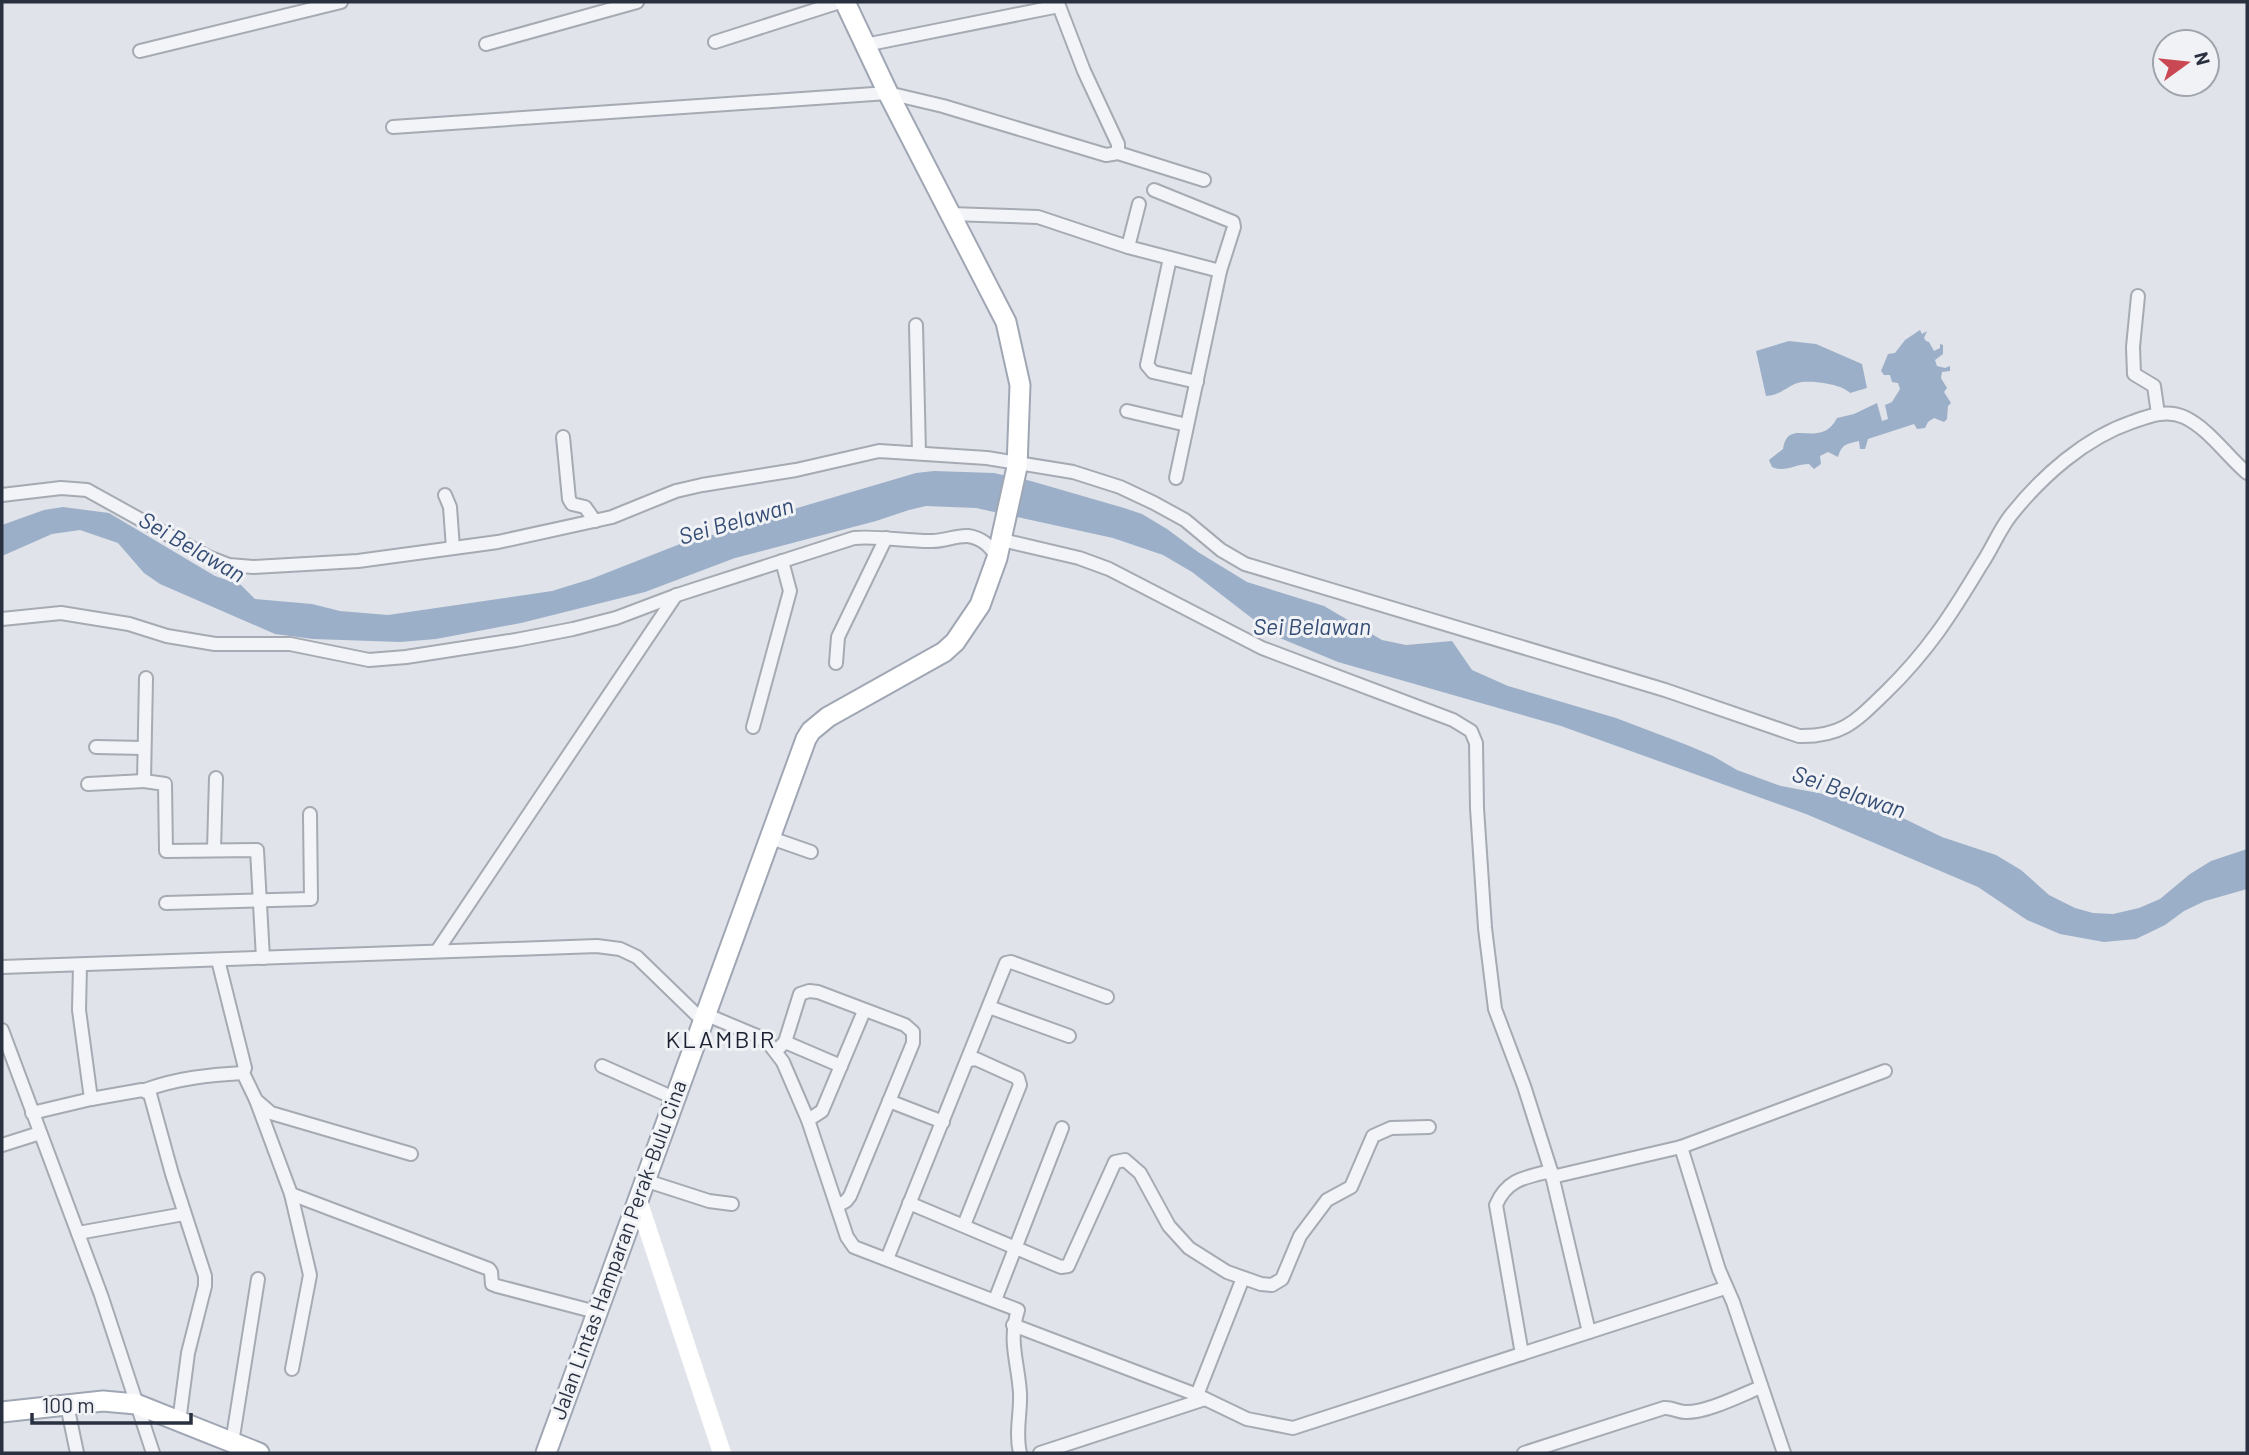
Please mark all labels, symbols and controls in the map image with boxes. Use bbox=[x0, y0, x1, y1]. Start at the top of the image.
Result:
north arrow bbox=[2151, 28, 2221, 98]
text: N bbox=[2190, 49, 2216, 68]
water label: Sei Belawan bbox=[675, 490, 796, 550]
water label: Sei Belawan bbox=[134, 504, 251, 588]
water label: Sei Belawan bbox=[1253, 612, 1371, 640]
water label: Sei Belawan bbox=[1789, 759, 1910, 824]
district label: KLAMBIR bbox=[666, 1024, 776, 1053]
street label: Jalan Lintas Hamparan Perak–Bulu Cina bbox=[544, 1076, 691, 1423]
scale bar bbox=[32, 1382, 191, 1426]
text: 100 m bbox=[42, 1392, 95, 1417]

